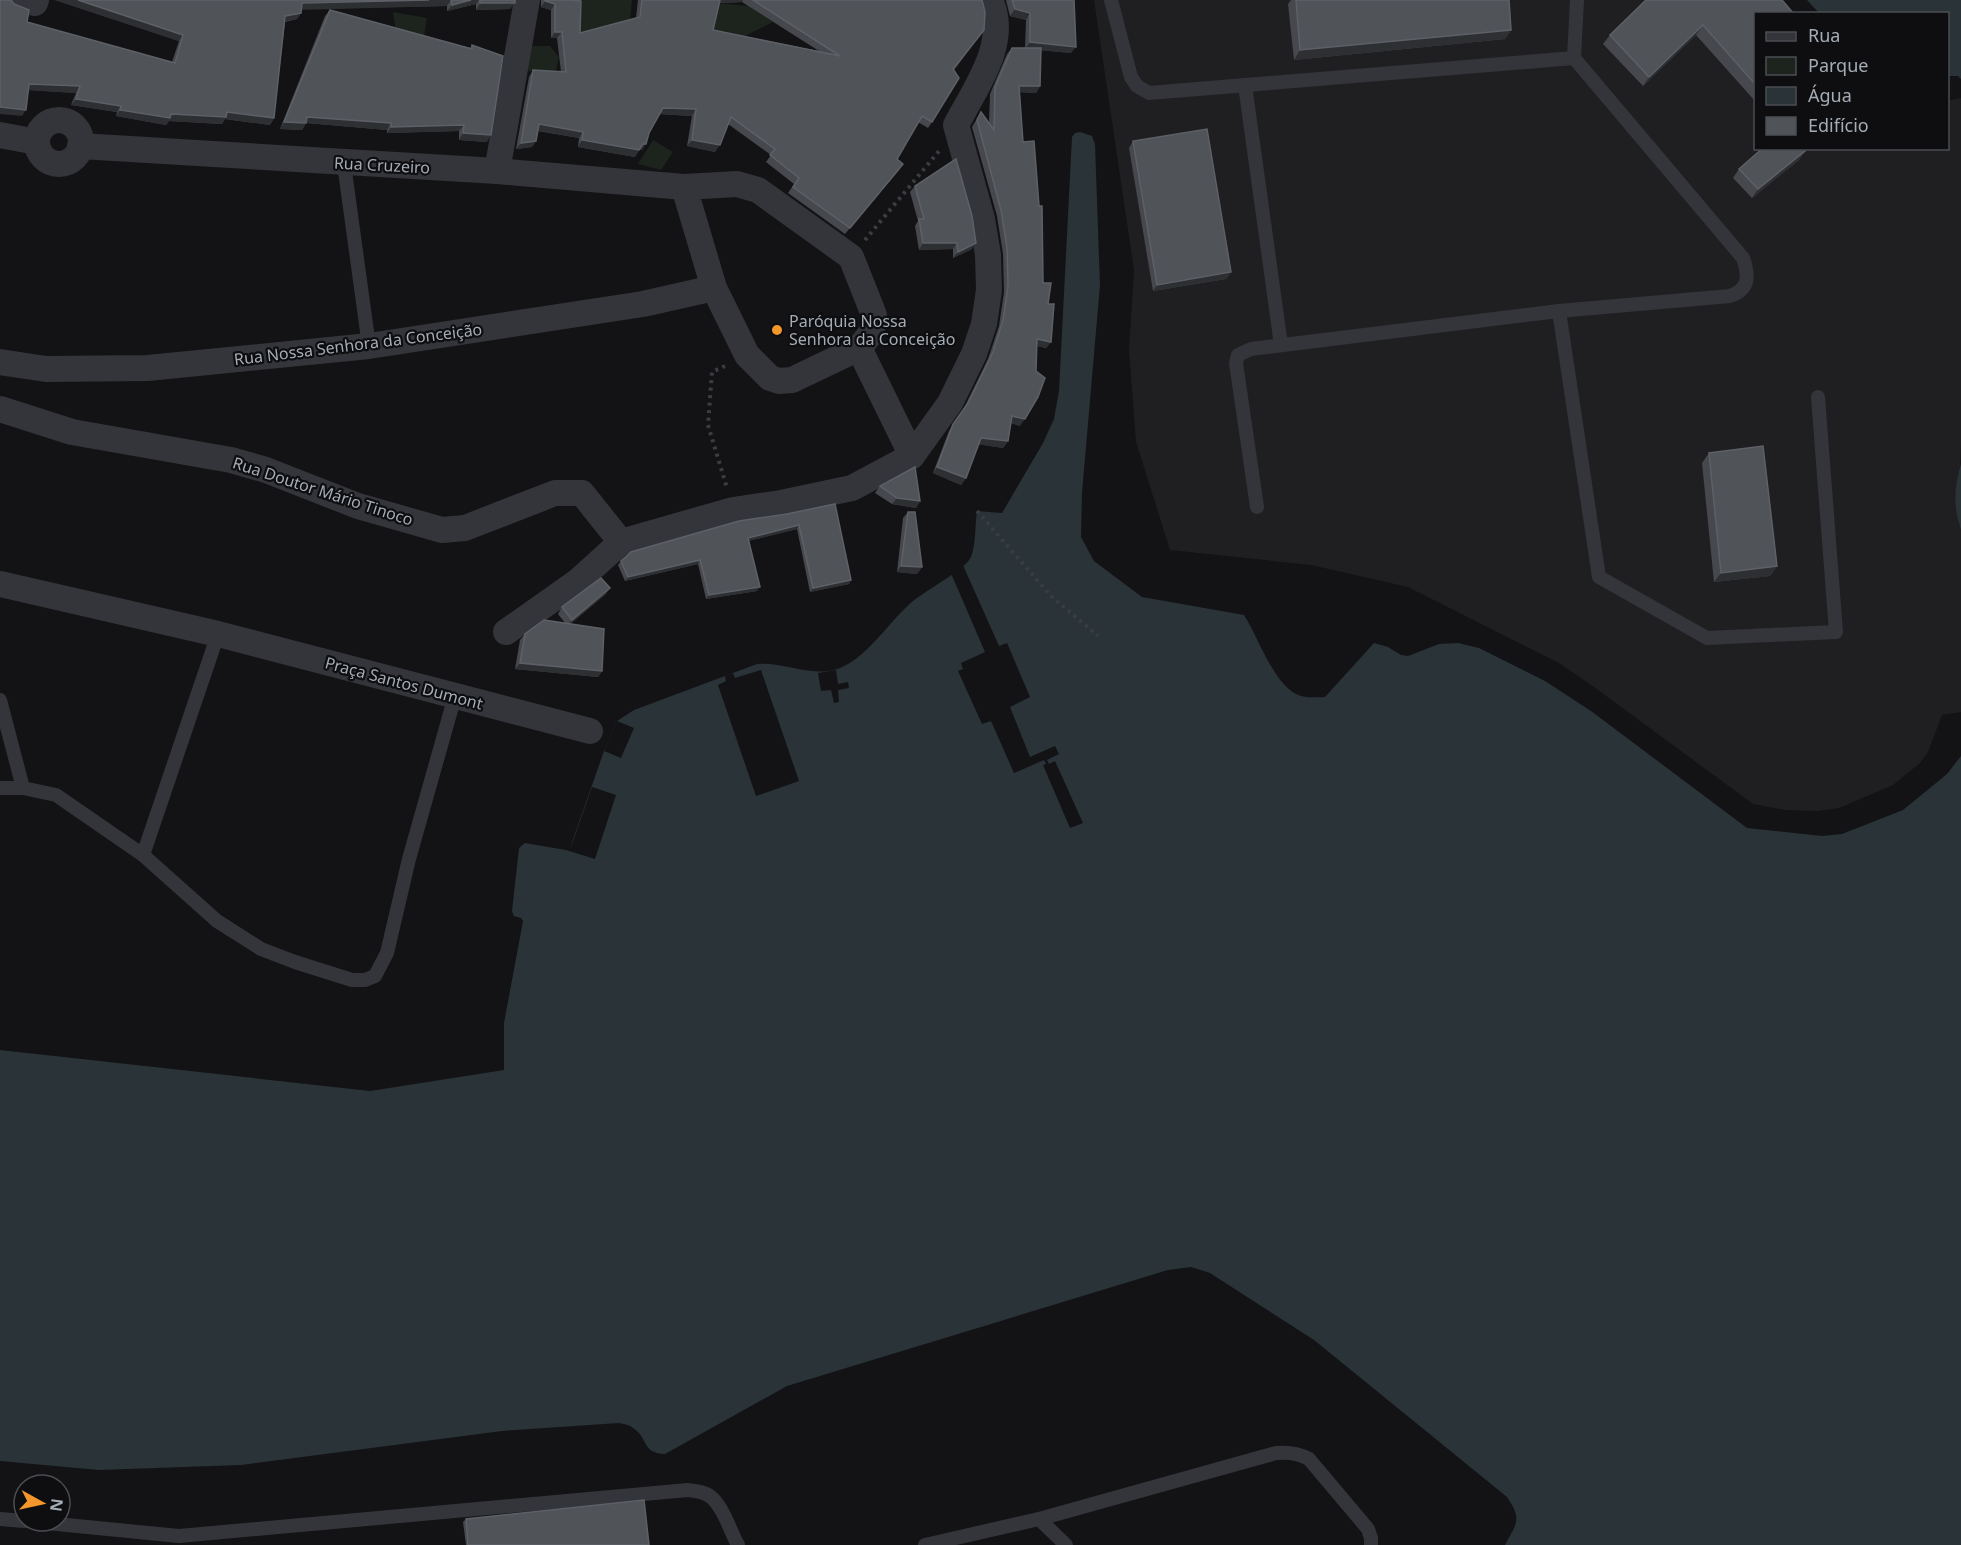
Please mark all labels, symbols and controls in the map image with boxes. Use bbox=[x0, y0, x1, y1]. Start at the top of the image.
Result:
legend bbox=[1754, 12, 1949, 150]
text: Rua bbox=[1808, 23, 1840, 47]
text: Parque bbox=[1808, 53, 1868, 77]
text: Água bbox=[1808, 83, 1852, 107]
text: Edifício bbox=[1808, 113, 1869, 137]
street label: Rua Cruzeiro bbox=[333, 151, 431, 179]
place label: Paróquia Nossa Senhora da Conceição bbox=[789, 310, 956, 350]
street label: Rua Nossa Senhora da Conceição bbox=[233, 318, 483, 370]
marker: Paróquia Nossa Senhora da Conceição bbox=[770, 323, 784, 337]
street label: Rua Doutor Mário Tinoco bbox=[230, 451, 416, 531]
street label: Praça Santos Dumont bbox=[323, 651, 486, 715]
north arrow bbox=[12, 1473, 72, 1533]
text: N bbox=[45, 1497, 69, 1513]

